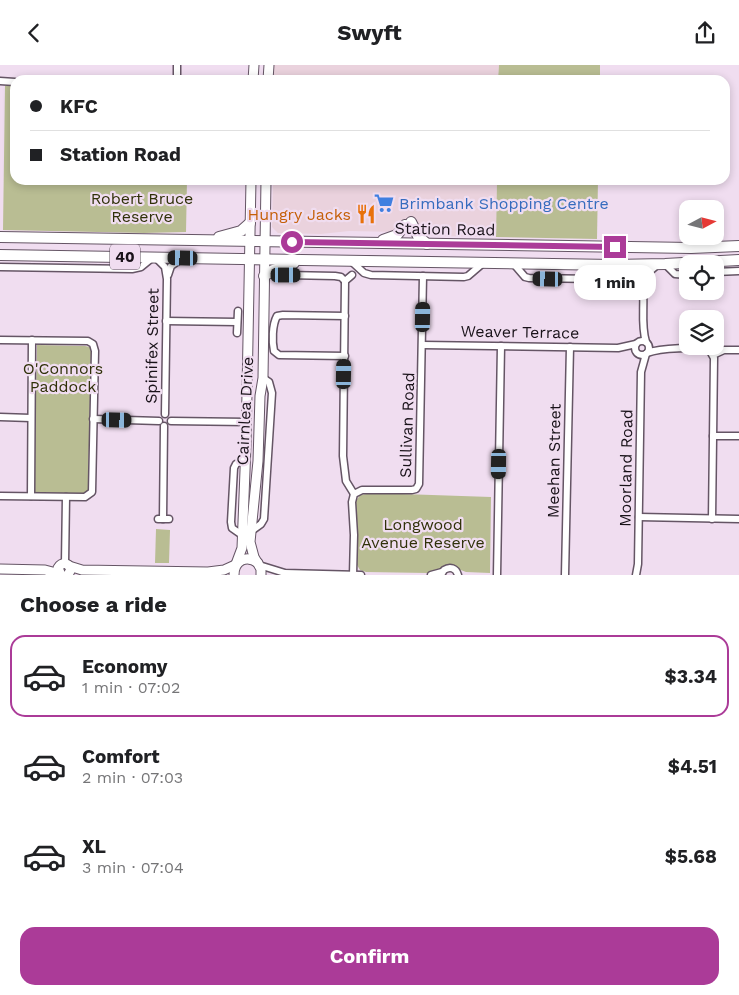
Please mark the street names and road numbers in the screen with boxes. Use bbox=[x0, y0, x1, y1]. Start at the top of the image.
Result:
street label: Station Road bbox=[394, 219, 496, 239]
road number: 40 bbox=[110, 245, 140, 269]
street label: Spinifex Street bbox=[141, 288, 163, 404]
street label: Weaver Terrace bbox=[460, 321, 580, 343]
street label: Cairnlea Drive bbox=[233, 356, 257, 466]
street label: Sullivan Road bbox=[396, 372, 418, 478]
street label: Meehan Street bbox=[544, 403, 565, 518]
street label: Moorland Road bbox=[615, 409, 637, 527]

